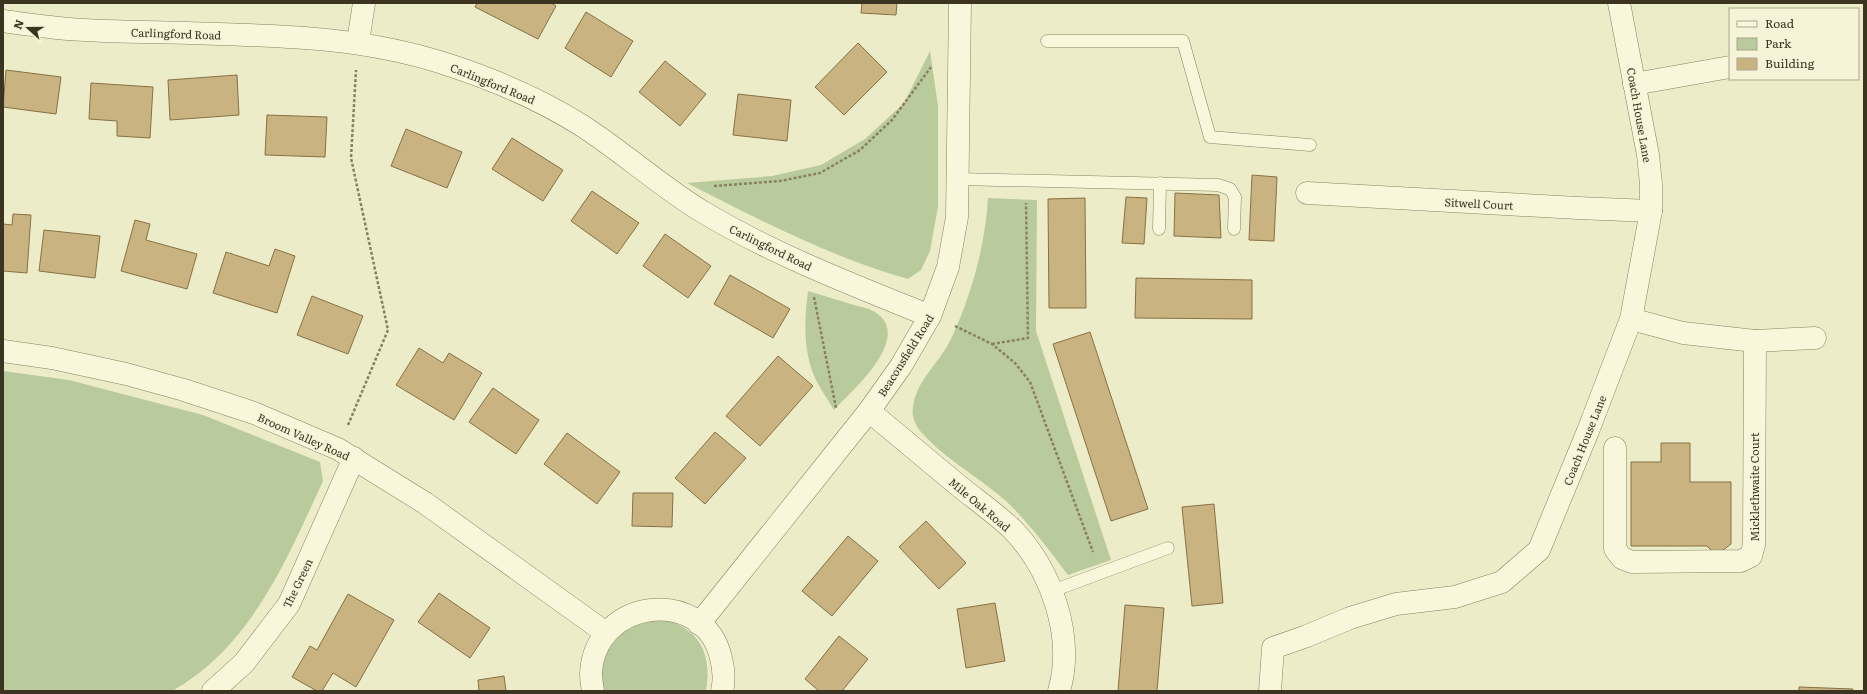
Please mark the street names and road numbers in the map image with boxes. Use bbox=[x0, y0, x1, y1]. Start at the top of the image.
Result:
street label: Carlingford Road bbox=[131, 23, 222, 43]
street label: Carlingford Road bbox=[448, 59, 538, 107]
street label: Coach House Lane bbox=[1624, 66, 1656, 164]
street label: Sitwell Court bbox=[1444, 193, 1515, 213]
street label: Carlingford Road bbox=[727, 220, 815, 274]
street label: Beaconsfield Road bbox=[873, 310, 937, 399]
street label: Coach House Lane bbox=[1559, 392, 1610, 488]
street label: Broom Valley Road bbox=[255, 408, 353, 464]
street label: Micklethwaite Court bbox=[1746, 432, 1762, 541]
street label: Mile Oak Road bbox=[946, 473, 1014, 535]
street label: The Green bbox=[278, 556, 316, 610]

